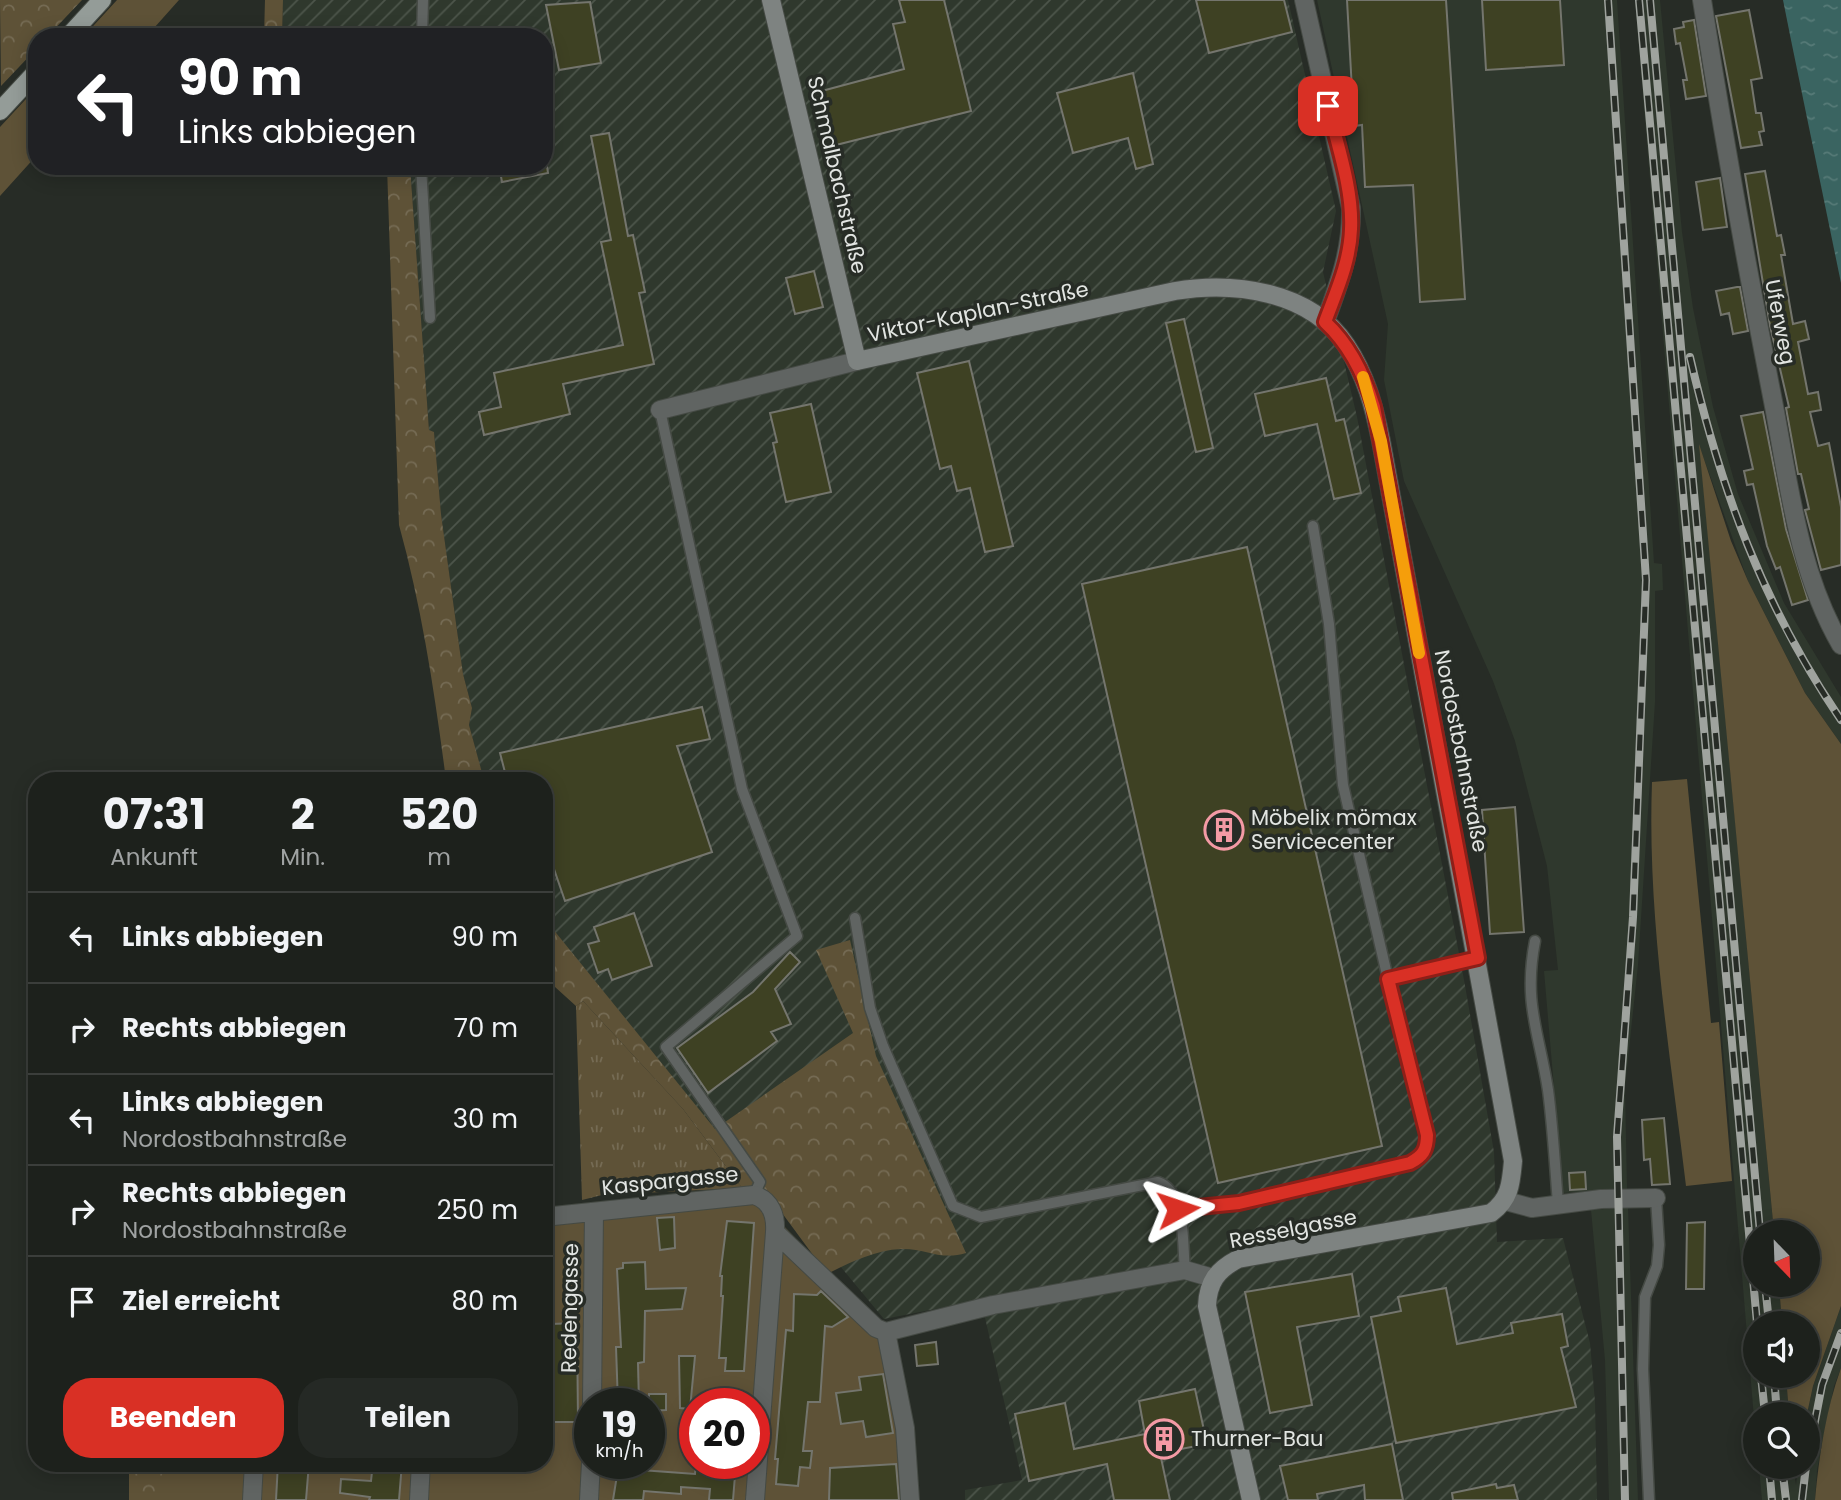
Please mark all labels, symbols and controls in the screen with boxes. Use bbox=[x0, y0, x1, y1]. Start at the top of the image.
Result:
text: 90 m bbox=[178, 44, 302, 112]
icon: left bbox=[63, 56, 154, 147]
street label: Schmalbachstraße bbox=[801, 73, 874, 277]
pin bbox=[1298, 76, 1358, 136]
icon: arrive bbox=[1309, 87, 1347, 125]
text: Links abbiegen bbox=[178, 109, 416, 154]
street label: Viktor-Kaplan-Straße bbox=[865, 274, 1091, 349]
street label: Uferweg bbox=[1758, 277, 1803, 367]
street label: Nordostbahnstraße bbox=[1428, 647, 1495, 855]
text: 07:31 bbox=[103, 785, 206, 844]
text: 2 bbox=[291, 785, 315, 844]
text: 520 bbox=[400, 785, 478, 844]
place label: Möbelix mömax Servicecenter bbox=[1251, 803, 1417, 856]
building icon: Möbelix mömax Servicecenter bbox=[1203, 809, 1245, 851]
text: Ankunft bbox=[110, 841, 198, 873]
text: Min. bbox=[280, 841, 325, 873]
text: m bbox=[427, 841, 451, 873]
icon: left bbox=[63, 919, 101, 957]
text: Links abbiegen bbox=[122, 919, 324, 955]
text: 90 m bbox=[452, 919, 518, 955]
icon: right bbox=[63, 1010, 101, 1048]
text: Rechts abbiegen bbox=[122, 1010, 347, 1046]
text: 70 m bbox=[454, 1010, 518, 1046]
text: Links abbiegen bbox=[122, 1084, 324, 1120]
icon: left bbox=[63, 1101, 101, 1139]
text: 30 m bbox=[453, 1101, 518, 1137]
text: Nordostbahnstraße bbox=[122, 1123, 347, 1155]
street label: Kaspargasse bbox=[600, 1159, 740, 1202]
position arrow bbox=[1141, 1172, 1215, 1246]
text: Rechts abbiegen bbox=[122, 1175, 347, 1211]
icon: right bbox=[63, 1192, 101, 1230]
text: 250 m bbox=[437, 1192, 518, 1228]
street label: Resselgasse bbox=[1227, 1202, 1359, 1255]
text: Nordostbahnstraße bbox=[122, 1214, 347, 1246]
north arrow bbox=[1743, 1220, 1820, 1297]
map controls bbox=[1743, 1220, 1820, 1479]
street label: Redengasse bbox=[554, 1243, 585, 1373]
icon: arrive bbox=[63, 1283, 101, 1321]
text: Ziel erreicht bbox=[122, 1283, 280, 1319]
text: 80 m bbox=[452, 1283, 518, 1319]
button: sound bbox=[1743, 1311, 1820, 1388]
button: Beenden bbox=[63, 1378, 284, 1458]
button: Teilen bbox=[298, 1378, 518, 1458]
speed limit sign: 20 bbox=[679, 1388, 770, 1479]
text: 19 bbox=[602, 1400, 637, 1449]
button: search bbox=[1743, 1402, 1820, 1479]
building icon: Thurner-Bau bbox=[1143, 1418, 1185, 1460]
place label: Thurner-Bau bbox=[1191, 1424, 1323, 1453]
text: km/h bbox=[596, 1438, 643, 1463]

